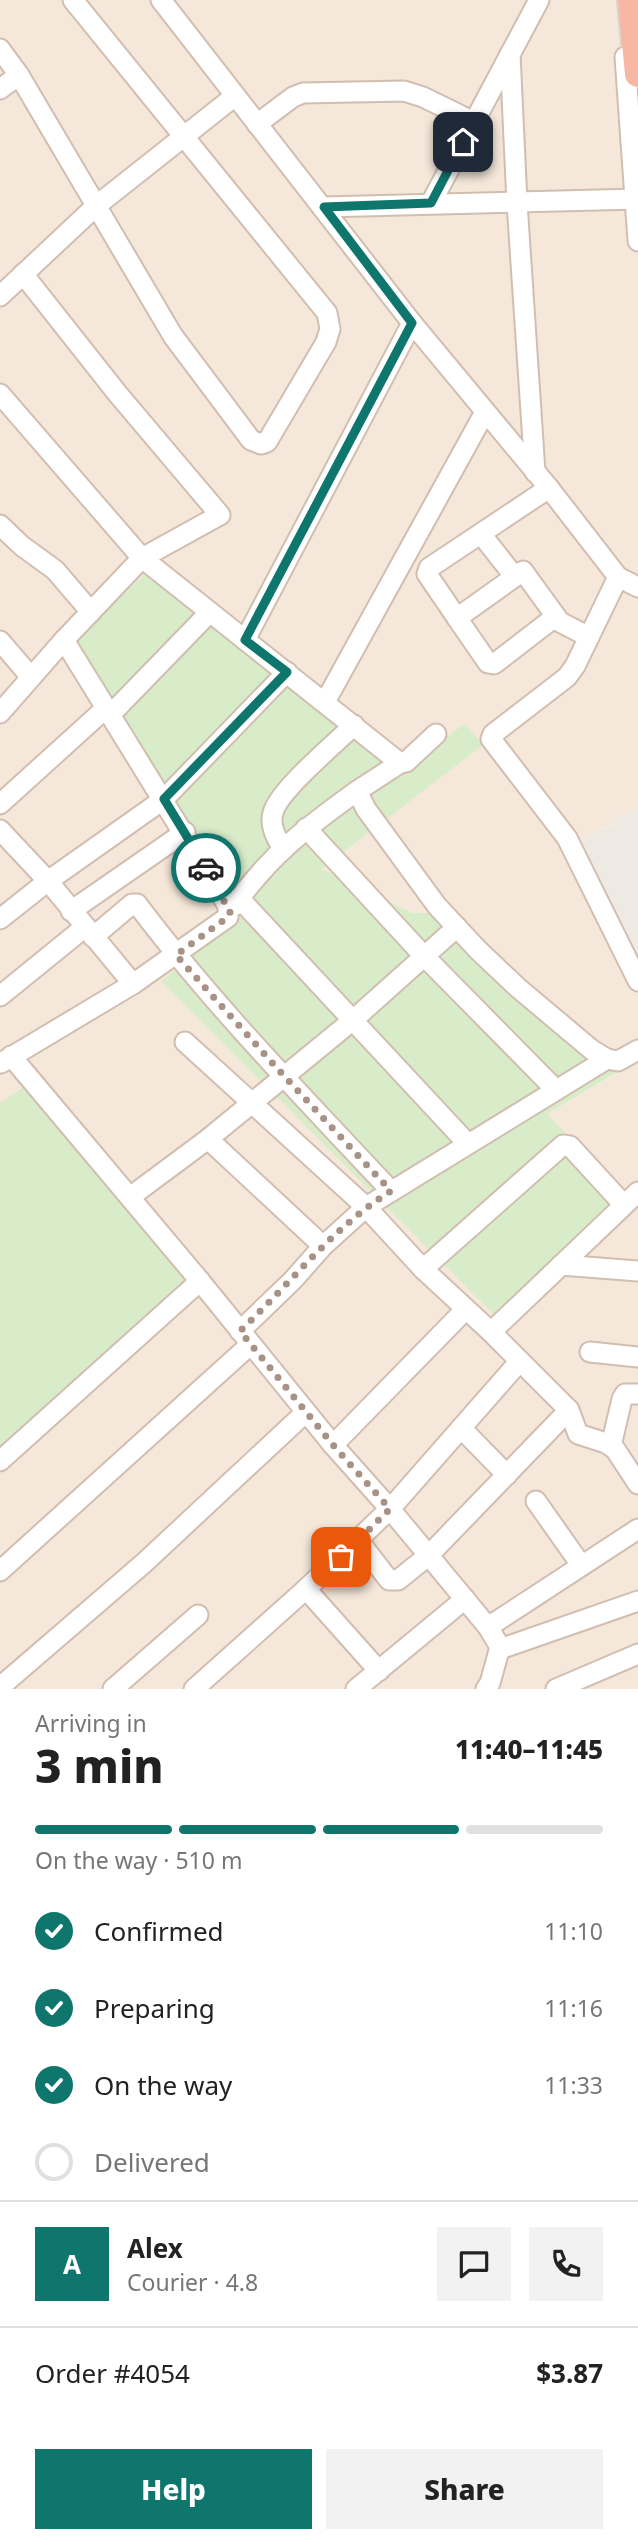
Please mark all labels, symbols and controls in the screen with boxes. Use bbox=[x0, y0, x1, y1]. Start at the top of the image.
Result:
pin bbox=[433, 112, 493, 172]
icon: home bbox=[444, 123, 482, 161]
courier bbox=[171, 833, 241, 903]
icon: car bbox=[187, 849, 225, 887]
pin bbox=[311, 1527, 371, 1587]
icon: bag bbox=[322, 1538, 360, 1576]
text: Arriving in bbox=[35, 1707, 147, 1739]
text: 11:40–11:45 bbox=[455, 1731, 603, 1767]
text: 3 min bbox=[35, 1734, 164, 1796]
text: On the way · 510 m bbox=[35, 1844, 242, 1876]
icon: check bbox=[35, 1912, 73, 1950]
text: Confirmed bbox=[94, 1913, 224, 1949]
text: 11:10 bbox=[544, 1915, 603, 1947]
icon: check bbox=[35, 1989, 73, 2027]
text: Preparing bbox=[94, 1990, 215, 2026]
text: 11:16 bbox=[544, 1992, 603, 2024]
icon: check bbox=[35, 2066, 73, 2104]
text: On the way bbox=[94, 2067, 232, 2103]
text: 11:33 bbox=[544, 2069, 603, 2101]
text: Delivered bbox=[94, 2144, 210, 2180]
button: chat bbox=[437, 2227, 511, 2301]
button: phone bbox=[529, 2227, 603, 2301]
text: Alex bbox=[127, 2230, 183, 2266]
text: A bbox=[63, 2246, 81, 2282]
text: Courier · 4.8 bbox=[127, 2266, 258, 2298]
text: Order #4054 bbox=[35, 2355, 190, 2391]
text: $3.87 bbox=[536, 2355, 603, 2391]
button: Help bbox=[35, 2449, 312, 2529]
button: Share bbox=[326, 2449, 603, 2529]

